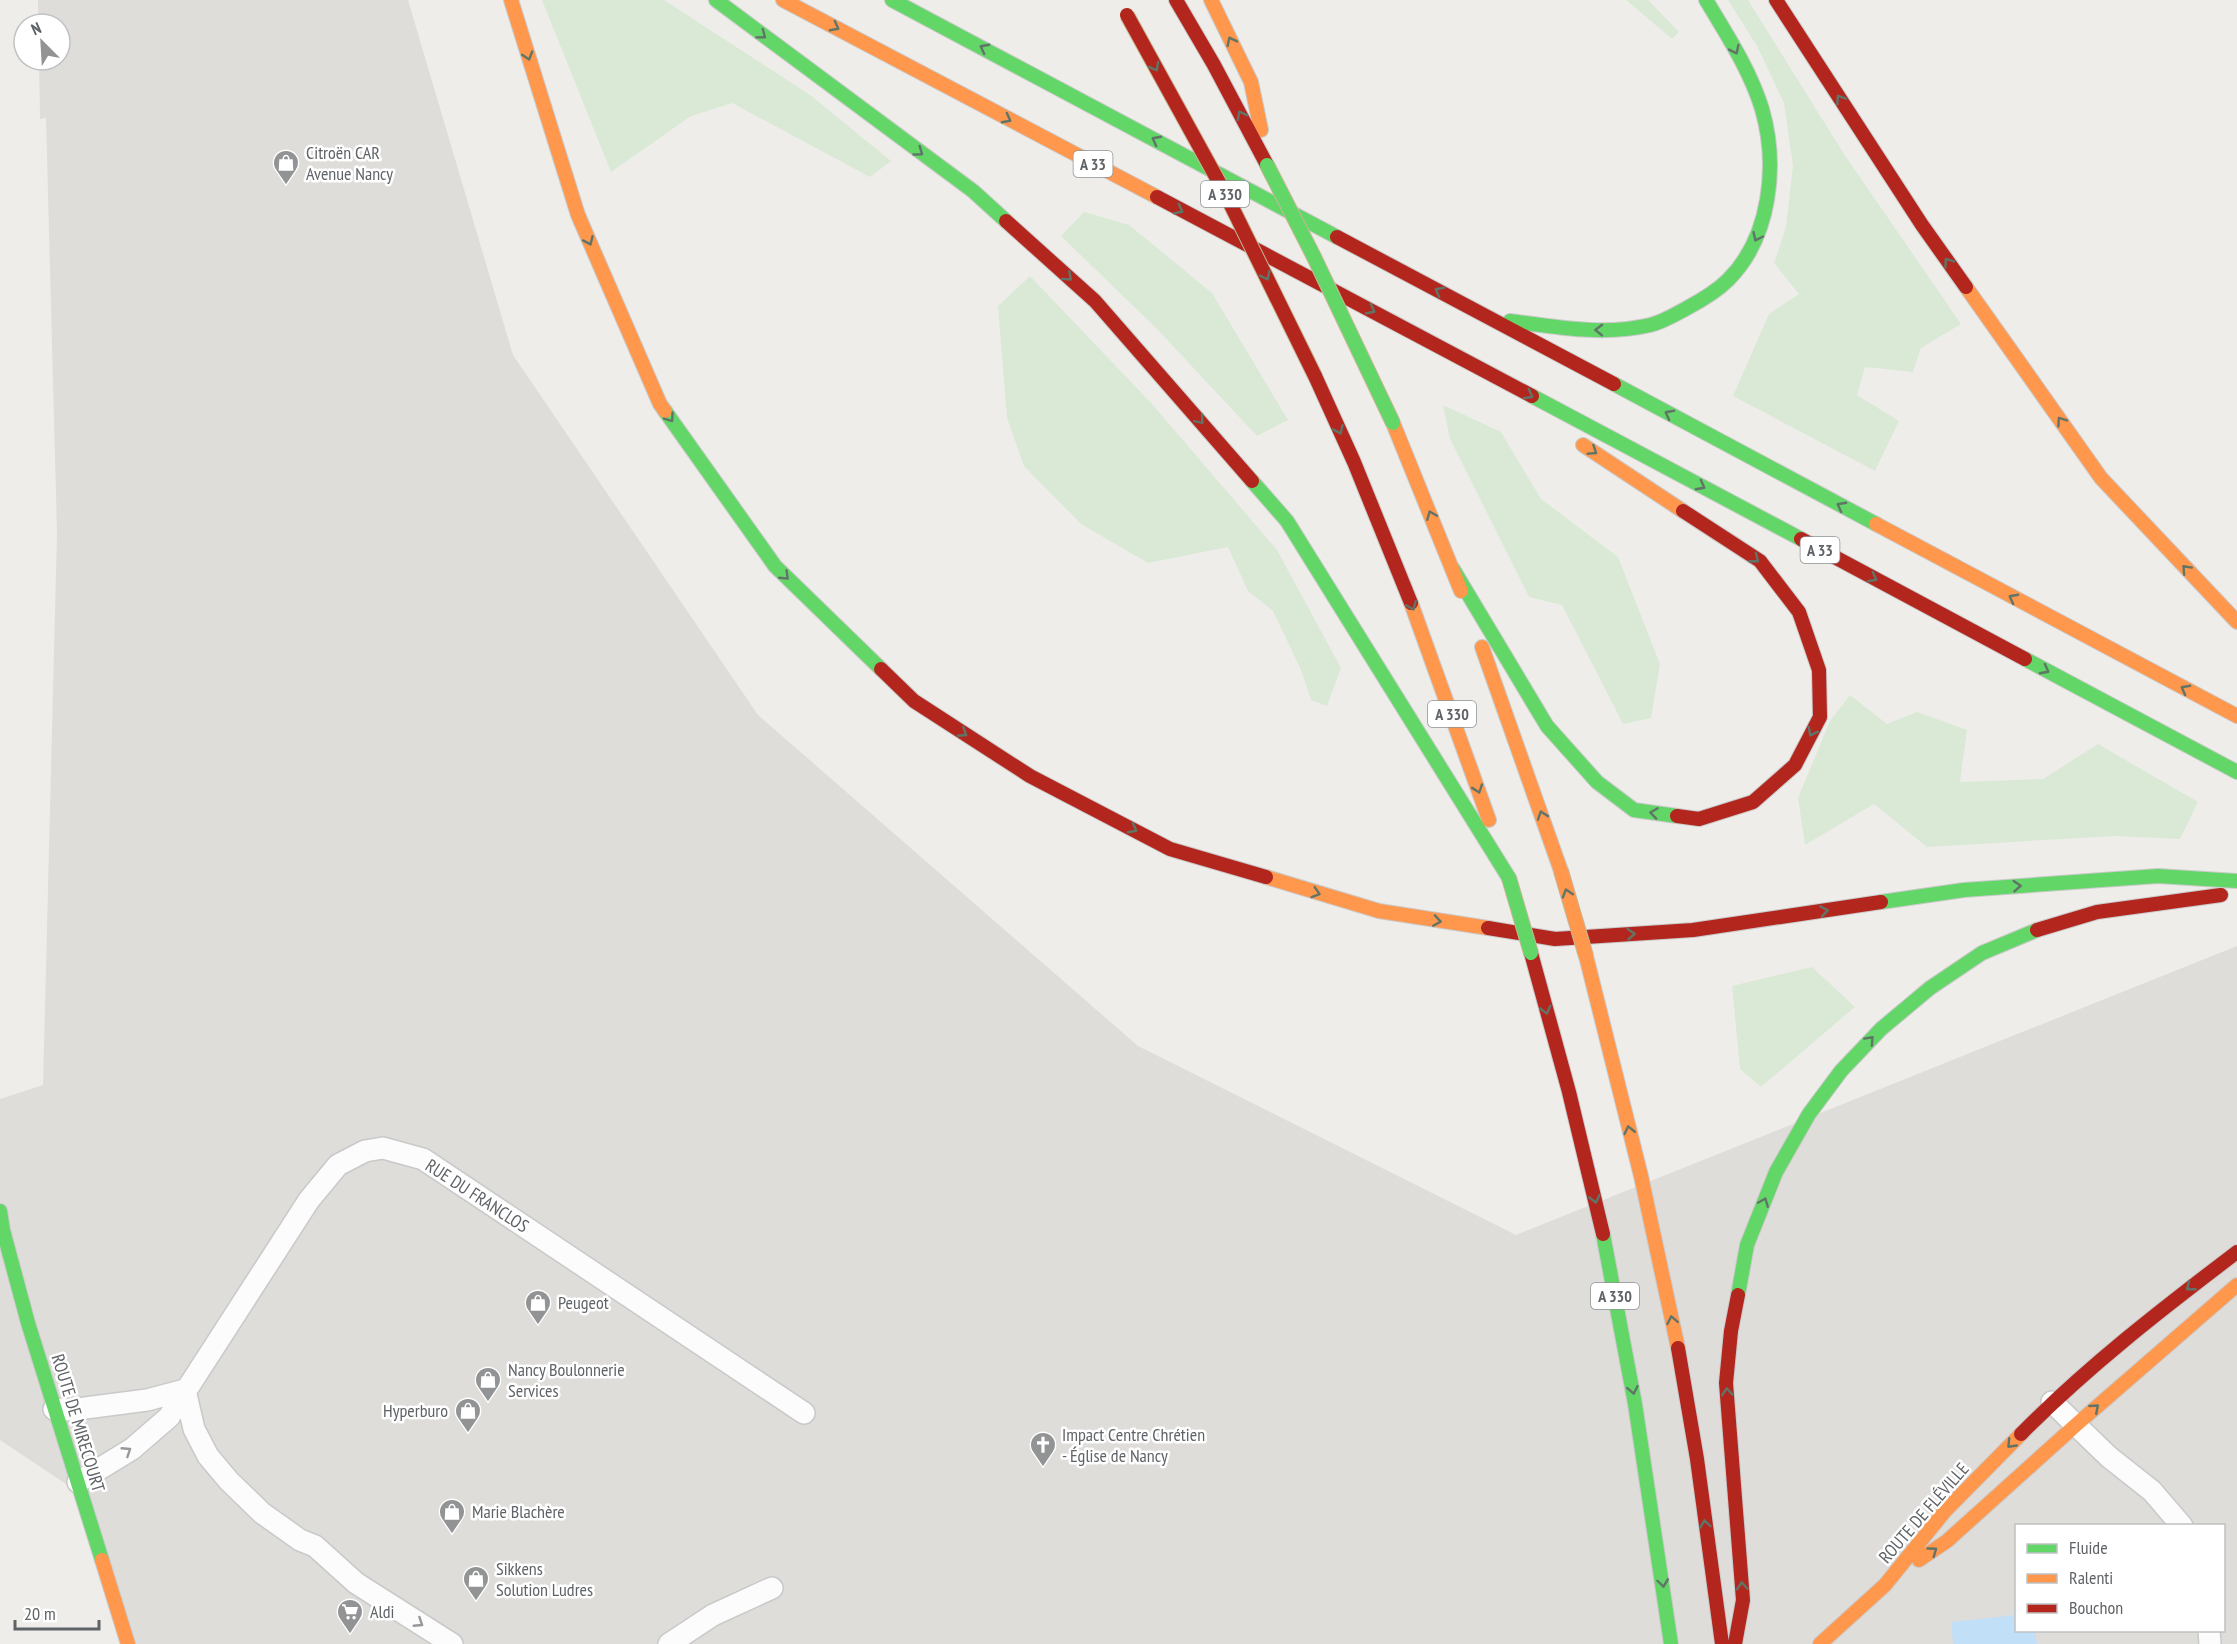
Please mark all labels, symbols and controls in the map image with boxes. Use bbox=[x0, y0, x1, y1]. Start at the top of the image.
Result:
north arrow bbox=[12, 12, 72, 72]
text: N bbox=[28, 17, 44, 39]
one-way arrow bbox=[828, 20, 839, 31]
one-way arrow bbox=[756, 28, 767, 39]
one-way arrow bbox=[1227, 37, 1238, 47]
one-way arrow bbox=[979, 44, 990, 55]
one-way arrow bbox=[1728, 44, 1740, 55]
one-way arrow bbox=[521, 50, 534, 61]
one-way arrow bbox=[1148, 60, 1159, 71]
one-way arrow bbox=[1836, 95, 1848, 105]
one-way arrow bbox=[1237, 110, 1248, 121]
one-way arrow bbox=[1001, 111, 1012, 123]
one-way arrow bbox=[1152, 136, 1162, 147]
place label: Citroën CAR Avenue Nancy bbox=[306, 141, 393, 185]
one-way arrow bbox=[912, 144, 923, 155]
shop icon: Citroën CAR Avenue Nancy bbox=[271, 148, 301, 186]
road number: A 33 bbox=[1074, 151, 1112, 177]
road number: A 330 bbox=[1201, 181, 1249, 207]
one-way arrow bbox=[1173, 203, 1184, 214]
one-way arrow bbox=[1753, 231, 1765, 242]
one-way arrow bbox=[582, 235, 594, 246]
one-way arrow bbox=[1944, 257, 1955, 268]
one-way arrow bbox=[1061, 270, 1072, 281]
one-way arrow bbox=[1258, 270, 1270, 281]
one-way arrow bbox=[1435, 287, 1445, 298]
one-way arrow bbox=[1364, 303, 1375, 314]
one-way arrow bbox=[1594, 324, 1603, 336]
one-way arrow bbox=[1523, 387, 1534, 399]
one-way arrow bbox=[1665, 410, 1675, 421]
one-way arrow bbox=[663, 411, 674, 422]
one-way arrow bbox=[1193, 414, 1204, 424]
one-way arrow bbox=[2057, 416, 2068, 427]
one-way arrow bbox=[1332, 423, 1344, 434]
one-way arrow bbox=[1587, 444, 1597, 456]
one-way arrow bbox=[1695, 479, 1705, 490]
one-way arrow bbox=[1836, 502, 1847, 513]
one-way arrow bbox=[1426, 510, 1438, 521]
road number: A 33 bbox=[1800, 537, 1840, 563]
one-way arrow bbox=[1749, 551, 1760, 562]
one-way arrow bbox=[2182, 566, 2193, 576]
one-way arrow bbox=[777, 568, 788, 579]
one-way arrow bbox=[1867, 571, 1877, 582]
one-way arrow bbox=[2008, 593, 2019, 605]
one-way arrow bbox=[1405, 600, 1417, 611]
one-way arrow bbox=[2039, 663, 2049, 674]
one-way arrow bbox=[2181, 685, 2192, 696]
road number: A 330 bbox=[1428, 701, 1476, 727]
one-way arrow bbox=[957, 726, 968, 737]
one-way arrow bbox=[1808, 726, 1819, 737]
one-way arrow bbox=[1471, 783, 1484, 794]
one-way arrow bbox=[1650, 807, 1659, 819]
one-way arrow bbox=[1536, 810, 1549, 821]
one-way arrow bbox=[1126, 822, 1137, 834]
one-way arrow bbox=[2013, 880, 2022, 893]
one-way arrow bbox=[1311, 886, 1321, 898]
one-way arrow bbox=[1562, 888, 1574, 899]
one-way arrow bbox=[1819, 905, 1829, 917]
one-way arrow bbox=[1433, 914, 1442, 926]
one-way arrow bbox=[1626, 928, 1635, 941]
one-way arrow bbox=[1539, 1005, 1552, 1015]
one-way arrow bbox=[1863, 1036, 1874, 1047]
one-way arrow bbox=[1624, 1125, 1637, 1135]
street label: RUE DU FRANCLOS bbox=[421, 1154, 533, 1238]
one-way arrow bbox=[1587, 1194, 1600, 1204]
one-way arrow bbox=[1757, 1197, 1769, 1208]
one-way arrow bbox=[2186, 1280, 2197, 1291]
road number: A 330 bbox=[1591, 1283, 1639, 1309]
shop icon: Peugeot bbox=[523, 1288, 553, 1326]
place label: Peugeot bbox=[558, 1291, 609, 1314]
one-way arrow bbox=[1666, 1316, 1679, 1326]
street label: ROUTE DE MIRECOURT bbox=[47, 1351, 110, 1495]
place label: Nancy Boulonnerie Services bbox=[508, 1358, 625, 1402]
shop icon: Nancy Boulonnerie Services bbox=[473, 1365, 503, 1403]
one-way arrow bbox=[1626, 1385, 1639, 1395]
one-way arrow bbox=[1720, 1387, 1733, 1396]
shop icon: Hyperburo bbox=[453, 1396, 483, 1434]
place label: Hyperburo bbox=[383, 1399, 448, 1422]
one-way arrow bbox=[2088, 1404, 2099, 1415]
place label: Impact Centre Chrétien - Église de Nancy bbox=[1062, 1423, 1205, 1467]
church icon: Impact Centre Chrétien - Église de Nancy bbox=[1028, 1430, 1058, 1468]
one-way arrow bbox=[2007, 1437, 2018, 1447]
one-way arrow bbox=[120, 1447, 131, 1458]
street label: ROUTE DE FLÉVILLE bbox=[1874, 1458, 1974, 1568]
shop icon: Marie Blachère bbox=[437, 1497, 467, 1535]
place label: Marie Blachère bbox=[472, 1500, 565, 1523]
one-way arrow bbox=[1699, 1519, 1712, 1528]
legend bbox=[2015, 1524, 2225, 1632]
text: Fluide bbox=[2069, 1536, 2108, 1559]
one-way arrow bbox=[1926, 1547, 1937, 1558]
place label: Sikkens Solution Ludres bbox=[496, 1557, 593, 1601]
shop icon: Sikkens Solution Ludres bbox=[461, 1564, 491, 1602]
text: Ralenti bbox=[2069, 1566, 2113, 1589]
one-way arrow bbox=[1656, 1578, 1668, 1587]
one-way arrow bbox=[1735, 1582, 1748, 1591]
scale bar bbox=[15, 1593, 99, 1631]
text: Bouchon bbox=[2069, 1596, 2123, 1619]
supermarket icon: Aldi bbox=[335, 1597, 365, 1635]
place label: Aldi bbox=[370, 1600, 394, 1623]
text: 20 m bbox=[24, 1602, 56, 1625]
one-way arrow bbox=[413, 1616, 424, 1627]

